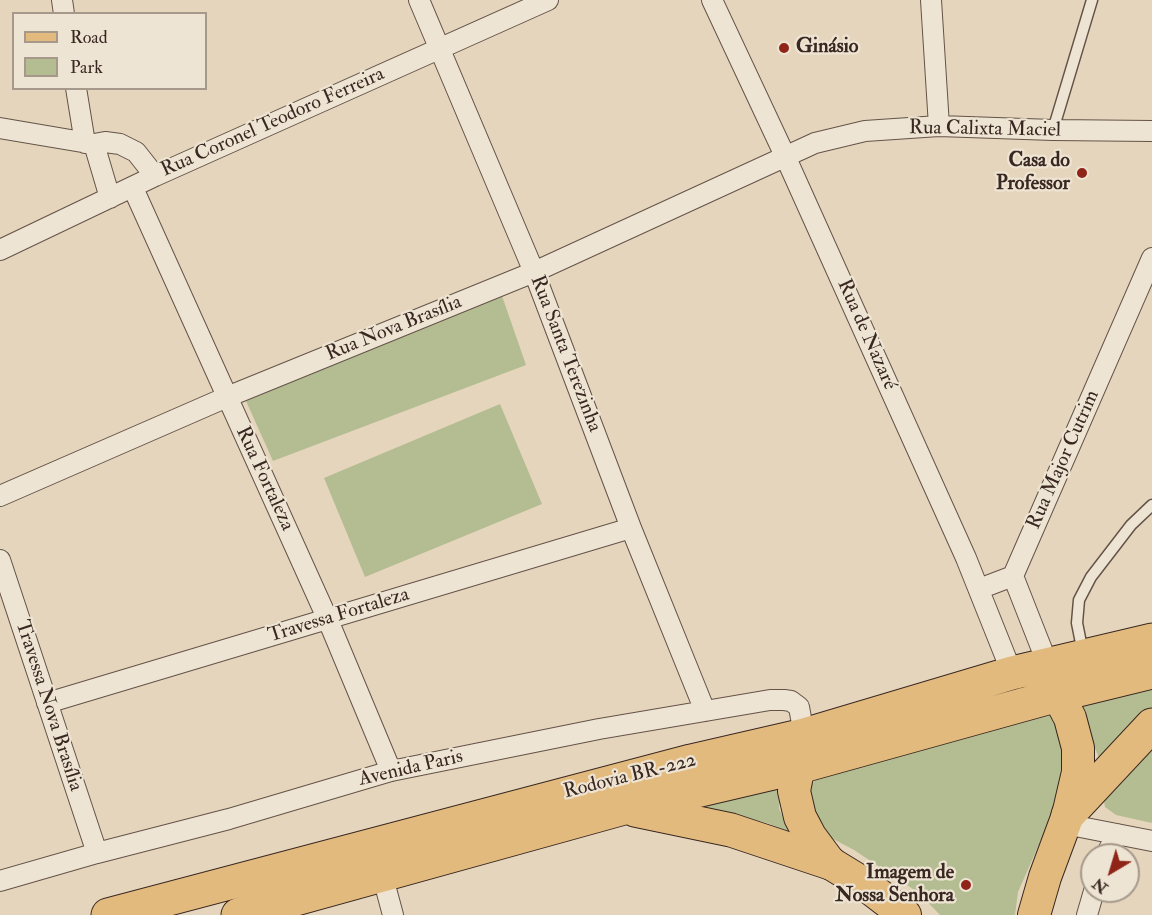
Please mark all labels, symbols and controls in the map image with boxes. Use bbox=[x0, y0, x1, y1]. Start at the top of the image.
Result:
legend bbox=[12, 12, 207, 90]
text: Road bbox=[70, 26, 108, 49]
place label: Ginásio bbox=[796, 36, 858, 60]
marker: Ginásio bbox=[777, 41, 791, 55]
text: Park bbox=[70, 56, 103, 79]
street label: Rua Coronel Teodoro Ferreira bbox=[158, 63, 388, 183]
street label: Rua Calixta Maciel bbox=[909, 117, 1061, 143]
place label: Casa do Professor bbox=[996, 150, 1070, 197]
marker: Casa do Professor bbox=[1075, 166, 1089, 180]
street label: Rua Santa Terezinha bbox=[524, 272, 606, 436]
street label: Rua de Nazaré bbox=[831, 276, 901, 394]
street label: Rua Nova Brasília bbox=[323, 291, 465, 367]
street label: Rua Major Cutrim bbox=[1023, 387, 1105, 533]
street label: Rua Fortaleza bbox=[229, 423, 299, 535]
street label: Travessa Fortaleza bbox=[266, 583, 412, 649]
street label: Travessa Nova Brasília bbox=[9, 617, 87, 795]
street label: Avenida Paris bbox=[357, 745, 465, 793]
street label: Rodovia BR-222 bbox=[561, 749, 699, 805]
north arrow bbox=[1080, 843, 1140, 903]
place label: Imagem de Nossa Senhora bbox=[835, 862, 954, 909]
text: N bbox=[1088, 873, 1112, 898]
marker: Imagem de Nossa Senhora bbox=[959, 878, 973, 892]

